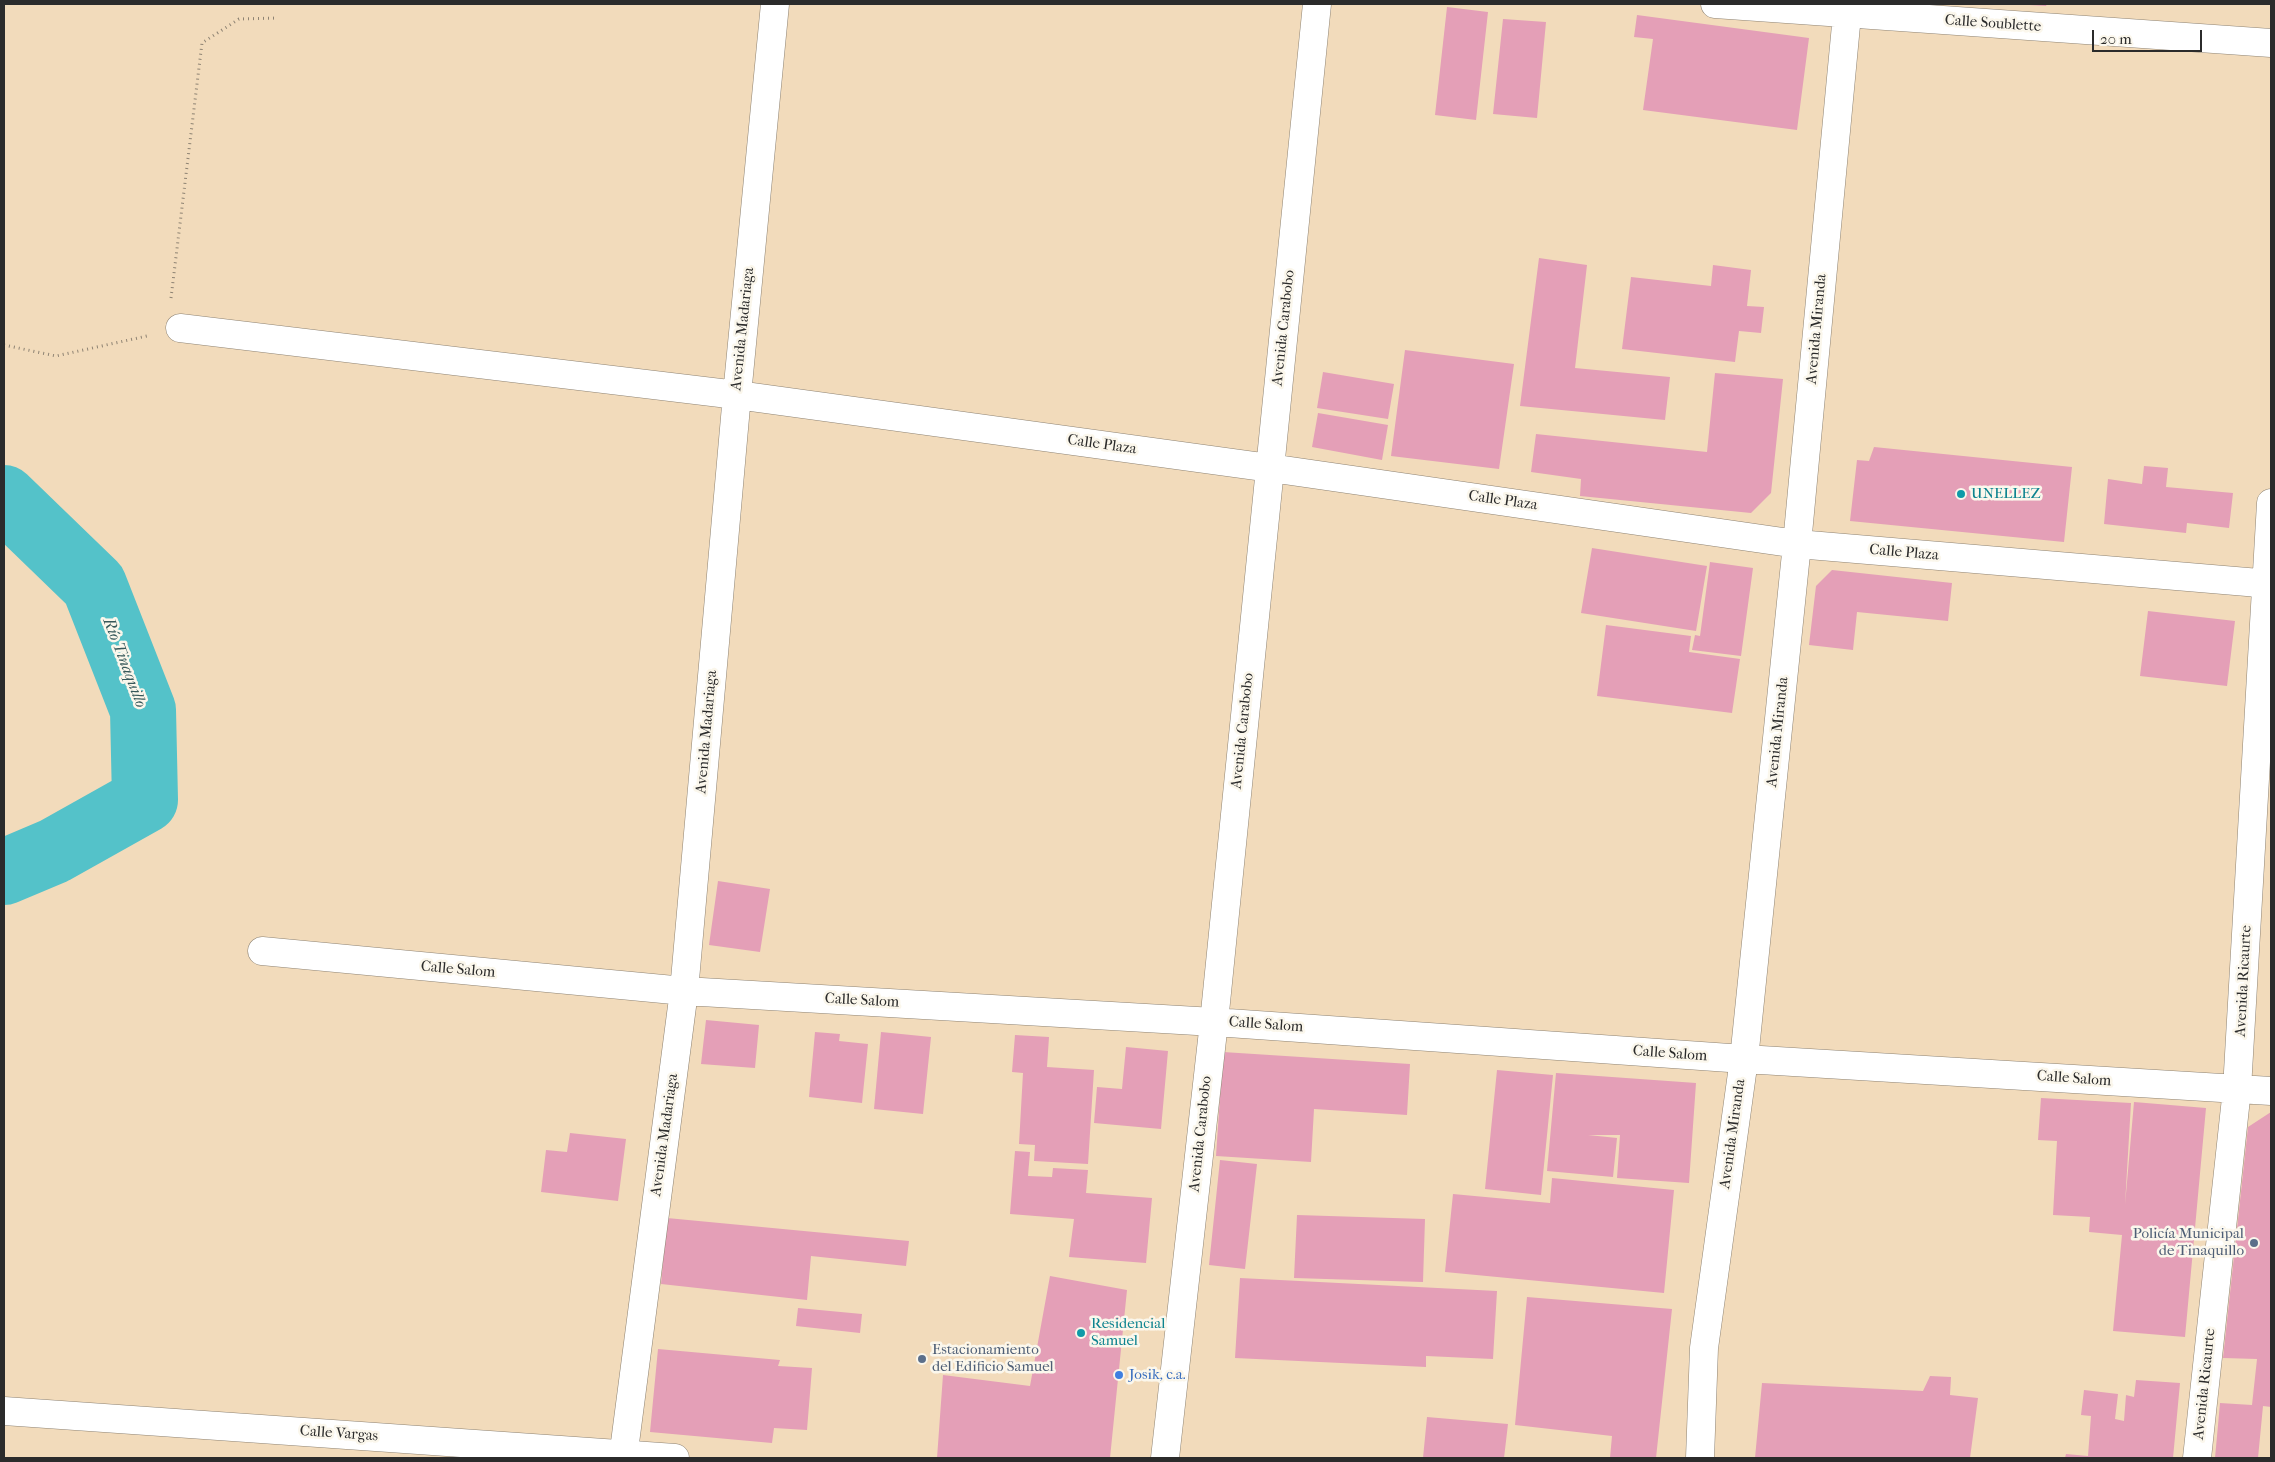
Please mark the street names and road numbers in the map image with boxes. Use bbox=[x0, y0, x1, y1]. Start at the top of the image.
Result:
street label: Calle Soublette bbox=[1944, 12, 2042, 36]
street label: Avenida Madariaga bbox=[728, 266, 758, 392]
street label: Avenida Carabobo bbox=[1269, 269, 1299, 387]
street label: Avenida Miranda bbox=[1803, 273, 1831, 385]
street label: Calle Plaza bbox=[1066, 431, 1138, 459]
street label: Calle Plaza bbox=[1467, 487, 1539, 515]
street label: Calle Plaza bbox=[1869, 541, 1939, 565]
street label: Avenida Madariaga bbox=[693, 670, 721, 794]
street label: Avenida Carabobo bbox=[1228, 672, 1258, 790]
street label: Avenida Miranda bbox=[1763, 676, 1793, 788]
street label: Avenida Ricaurte bbox=[2232, 925, 2256, 1037]
street label: Calle Salom bbox=[420, 958, 496, 982]
street label: Calle Salom bbox=[824, 990, 900, 1012]
street label: Calle Salom bbox=[1228, 1013, 1304, 1037]
street label: Calle Salom bbox=[1632, 1042, 1708, 1066]
street label: Calle Salom bbox=[2036, 1067, 2112, 1091]
street label: Avenida Madariaga bbox=[647, 1072, 683, 1198]
street label: Avenida Carabobo bbox=[1186, 1075, 1216, 1193]
street label: Avenida Miranda bbox=[1716, 1078, 1750, 1190]
street label: Avenida Ricaurte bbox=[2190, 1327, 2220, 1441]
street label: Calle Vargas bbox=[299, 1422, 379, 1446]

